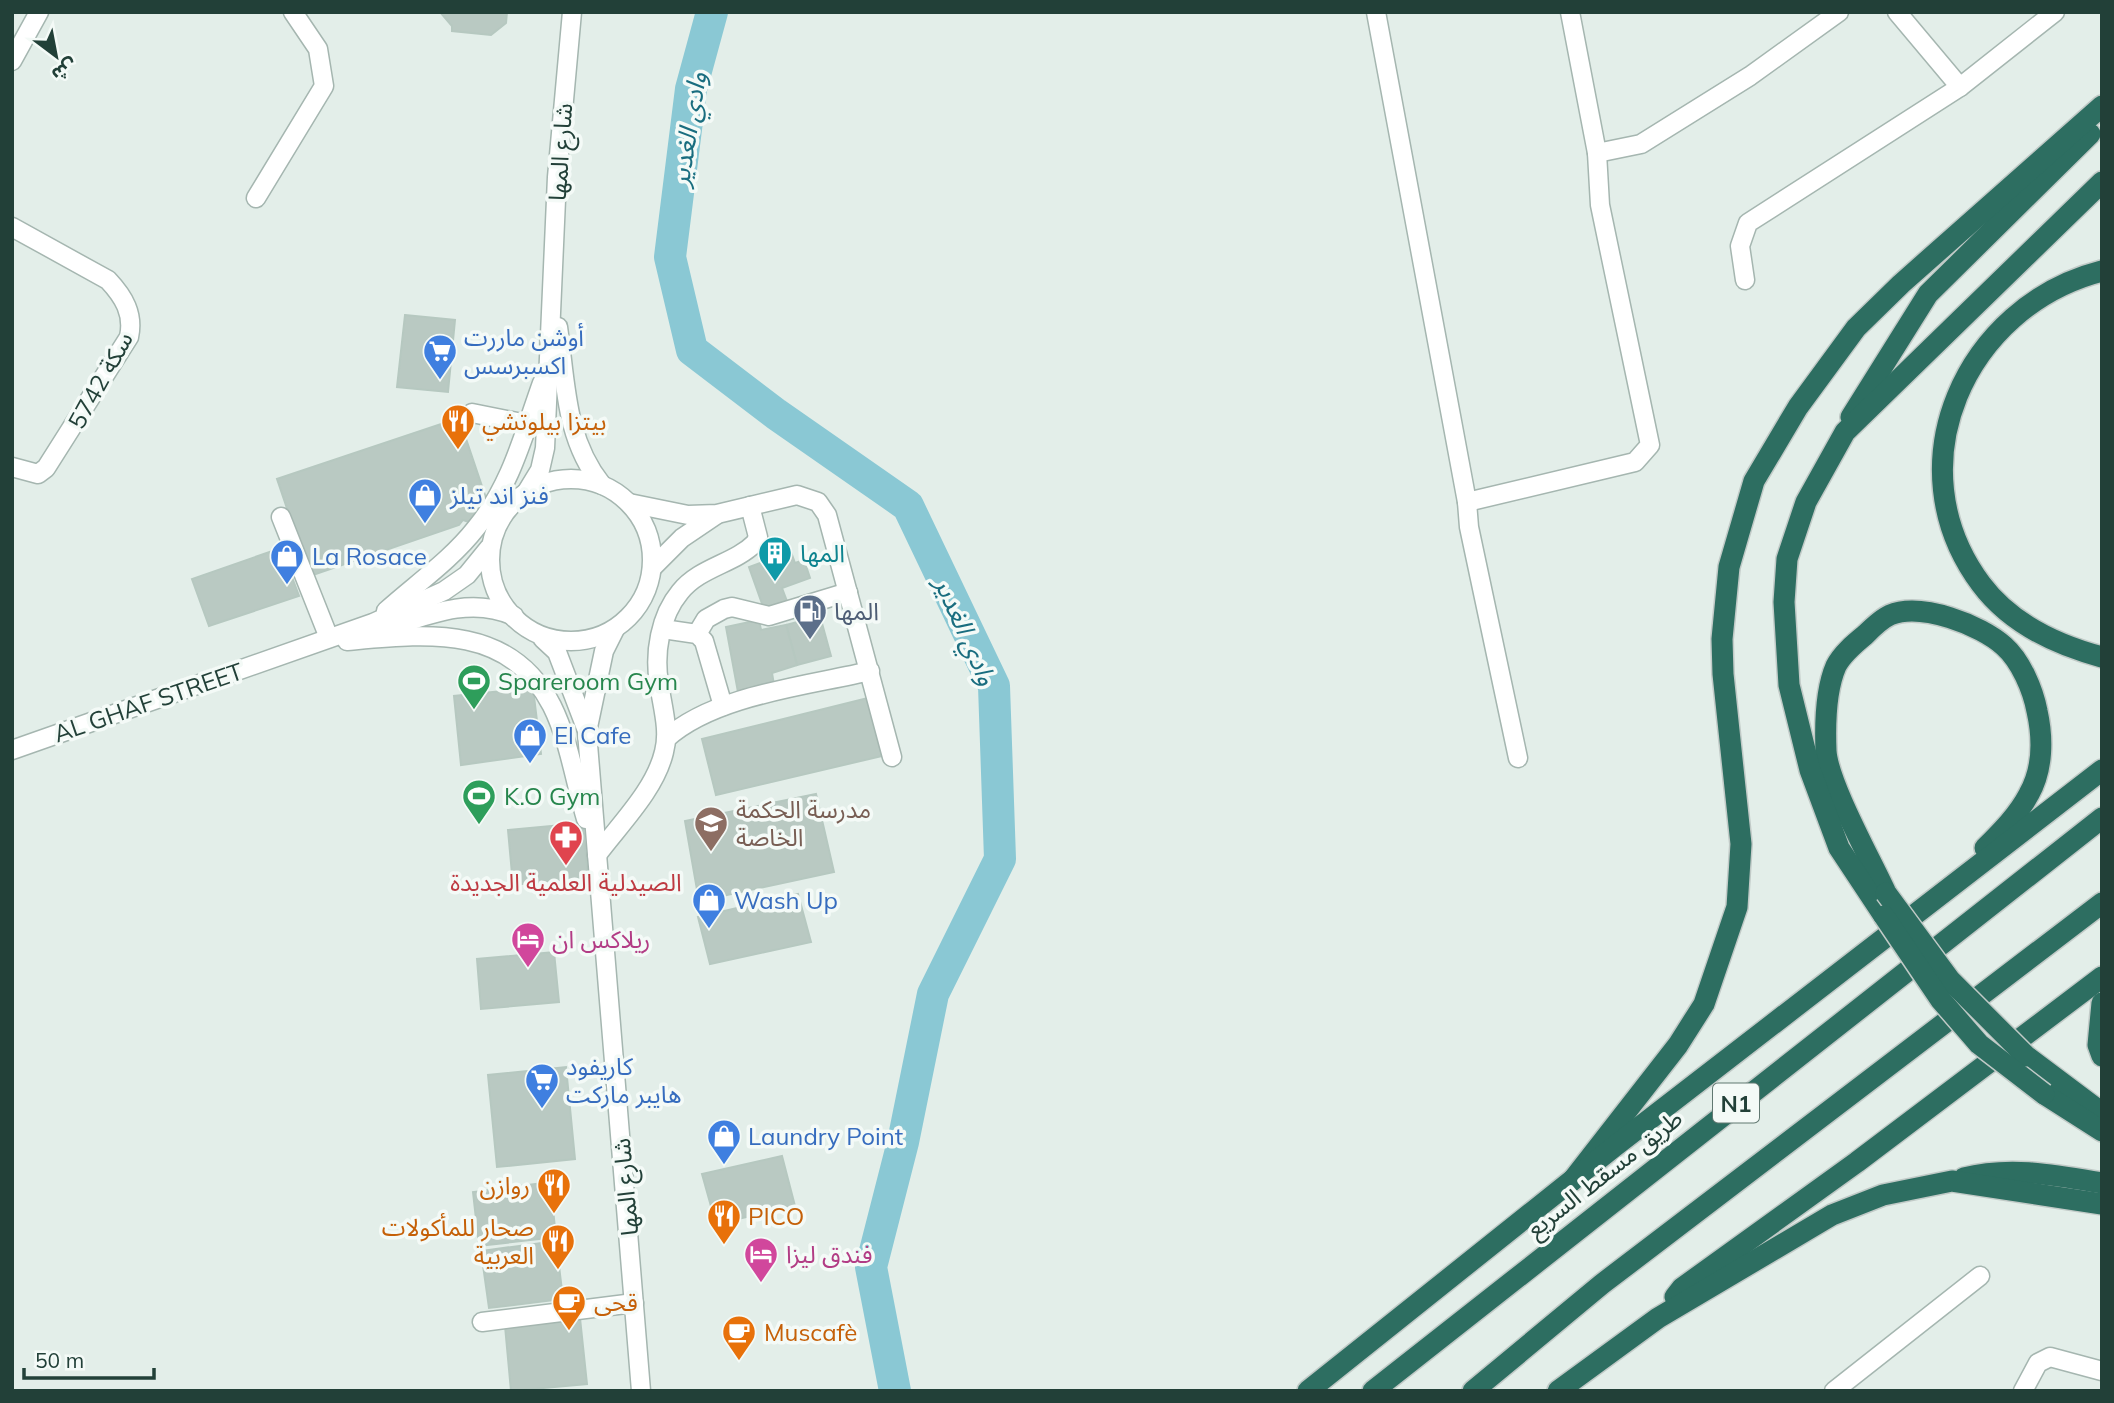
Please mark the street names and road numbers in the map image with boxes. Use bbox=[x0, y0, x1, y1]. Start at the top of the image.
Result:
street label: شارع المها bbox=[542, 102, 581, 202]
street label: سكة 5742 bbox=[61, 326, 139, 434]
street label: AL GHAF STREET bbox=[49, 655, 247, 748]
road number: N1 bbox=[1713, 1084, 1759, 1122]
street label: طريق مسقط السريع bbox=[1520, 1103, 1690, 1246]
street label: شارع المها bbox=[606, 1137, 647, 1237]

